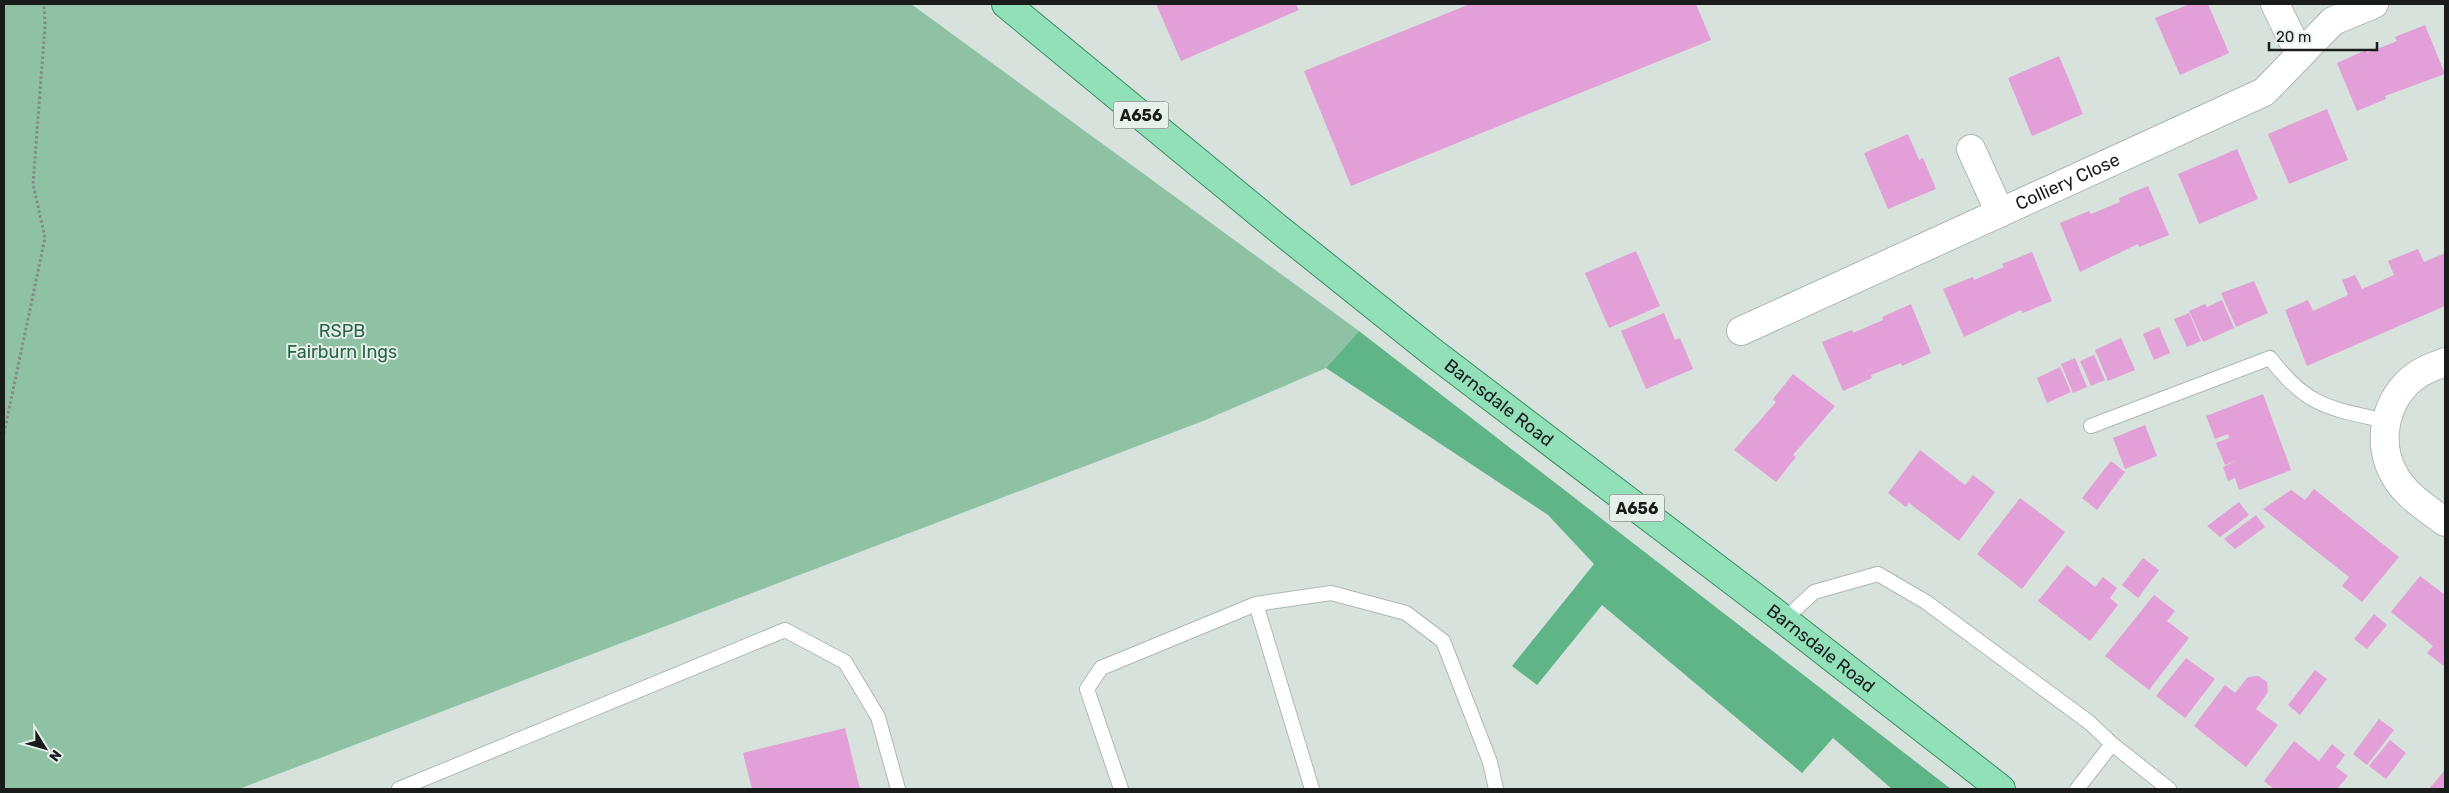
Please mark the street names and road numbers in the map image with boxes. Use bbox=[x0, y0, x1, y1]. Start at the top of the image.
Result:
road number: A656 bbox=[1114, 102, 1168, 128]
street label: Colliery Close bbox=[2012, 148, 2123, 215]
street label: Barnsdale Road bbox=[1440, 354, 1558, 451]
road number: A656 bbox=[1610, 494, 1664, 522]
street label: Barnsdale Road bbox=[1762, 600, 1879, 698]

